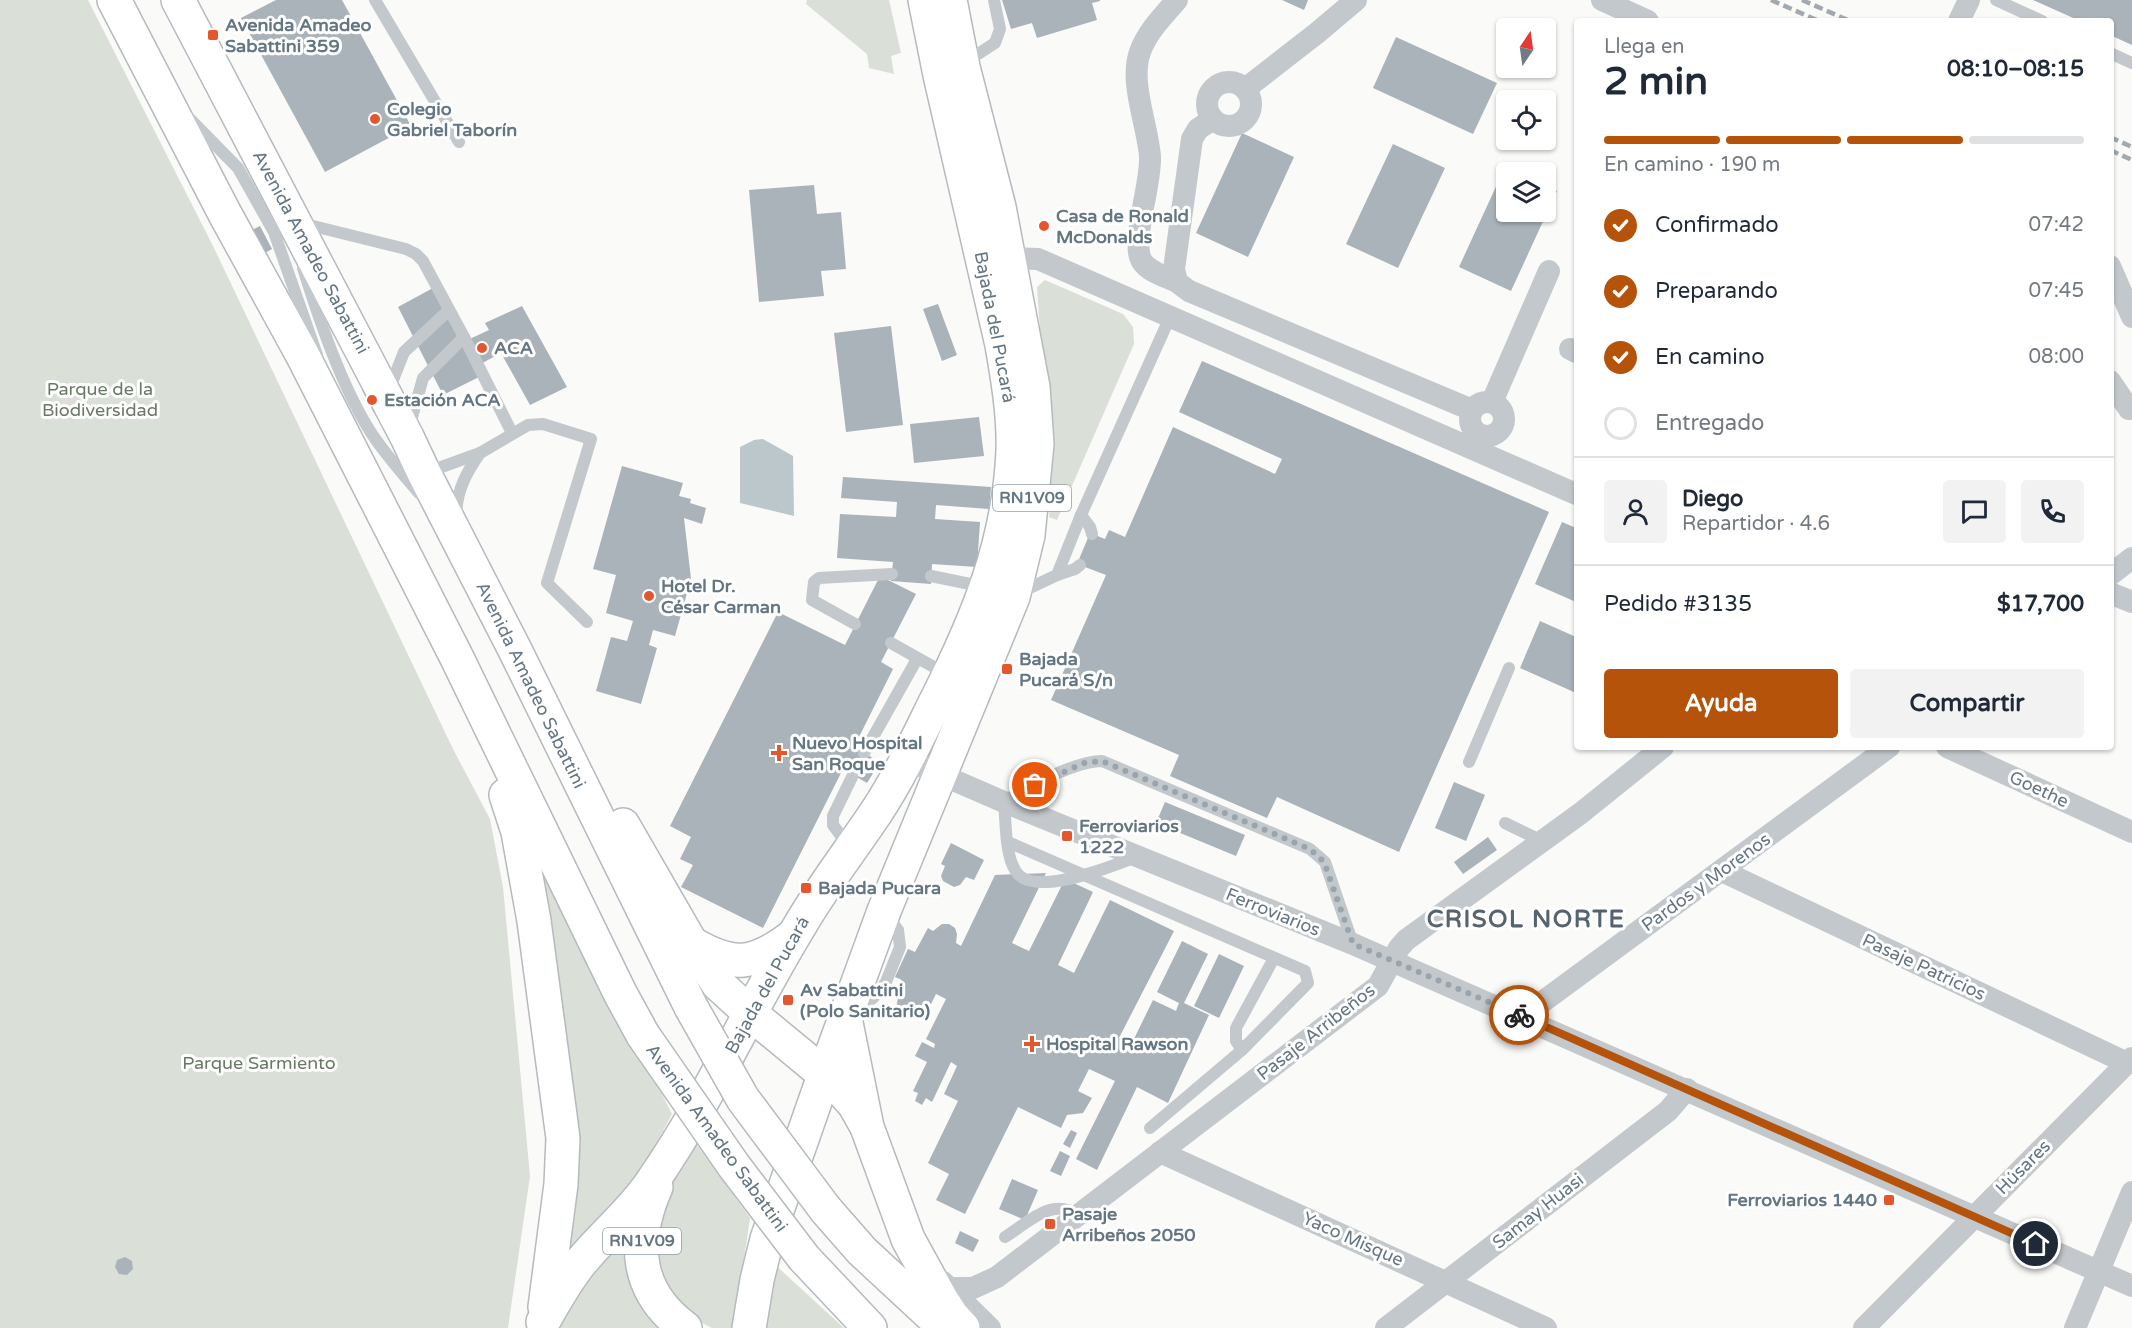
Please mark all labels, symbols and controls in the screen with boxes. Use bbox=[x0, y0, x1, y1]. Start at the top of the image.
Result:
place label: Avenida Amadeo Sabattini 359 bbox=[225, 14, 371, 57]
north arrow bbox=[1496, 18, 1556, 78]
map controls bbox=[1496, 18, 1556, 222]
marker: Avenida Amadeo Sabattini 359 bbox=[206, 28, 220, 42]
text: Llega en bbox=[1604, 35, 1684, 59]
text: 08:10–08:15 bbox=[1947, 56, 2084, 82]
text: 2 min bbox=[1604, 58, 1708, 105]
button: locate bbox=[1496, 90, 1556, 150]
place label: Colegio Gabriel Taborín bbox=[387, 98, 517, 141]
marker: Colegio Gabriel Taborín bbox=[368, 112, 382, 126]
street label: Avenida Amadeo Sabattini bbox=[248, 147, 374, 357]
text: En camino · 190 m bbox=[1604, 153, 1780, 177]
button: layers bbox=[1496, 162, 1556, 222]
place label: Casa de Ronald McDonalds bbox=[1056, 205, 1189, 248]
icon: check bbox=[1604, 209, 1637, 242]
text: Confirmado bbox=[1655, 212, 1779, 238]
text: 07:42 bbox=[2029, 213, 2084, 237]
marker: Casa de Ronald McDonalds bbox=[1037, 219, 1051, 233]
street label: Bajada del Pucará bbox=[970, 249, 1020, 405]
icon: check bbox=[1604, 275, 1637, 308]
text: Preparando bbox=[1655, 278, 1778, 304]
text: 07:45 bbox=[2029, 279, 2084, 303]
place label: ACA bbox=[494, 337, 533, 359]
marker: ACA bbox=[475, 341, 489, 355]
icon: check bbox=[1604, 341, 1637, 374]
text: En camino bbox=[1655, 344, 1765, 370]
text: 08:00 bbox=[2029, 345, 2084, 369]
park label: Parque de la Biodiversidad bbox=[42, 378, 158, 421]
place label: Estación ACA bbox=[384, 389, 501, 411]
marker: Estación ACA bbox=[365, 393, 379, 407]
text: Entregado bbox=[1655, 410, 1764, 436]
button: person bbox=[1604, 480, 1667, 543]
button: chat bbox=[1943, 480, 2006, 543]
button: phone bbox=[2021, 480, 2084, 543]
road number: RN1V09 bbox=[993, 485, 1071, 511]
text: Diego bbox=[1682, 486, 1744, 512]
text: Repartidor · 4.6 bbox=[1682, 512, 1830, 536]
place label: Hotel Dr. César Carman bbox=[661, 575, 781, 618]
street label: Avenida Amadeo Sabattini bbox=[471, 578, 591, 792]
marker: Hotel Dr. César Carman bbox=[642, 589, 656, 603]
text: Pedido #3135 bbox=[1604, 591, 1752, 617]
text: $17,700 bbox=[1997, 591, 2084, 617]
place label: Bajada Pucará S/n bbox=[1019, 648, 1113, 691]
marker: Bajada Pucará S/n bbox=[1000, 662, 1014, 676]
button: Ayuda bbox=[1604, 669, 1838, 738]
button: Compartir bbox=[1850, 669, 2084, 738]
place label: Nuevo Hospital San Roque bbox=[792, 732, 923, 775]
marker: Nuevo Hospital San Roque bbox=[770, 744, 788, 762]
pin bbox=[1009, 759, 1060, 810]
street label: Goethe bbox=[2006, 766, 2072, 812]
icon: bag bbox=[1018, 768, 1051, 801]
place label: Ferroviarios 1222 bbox=[1079, 815, 1179, 858]
street label: Pardos y Morenos bbox=[1637, 828, 1775, 936]
marker: Ferroviarios 1222 bbox=[1060, 829, 1074, 843]
place label: Bajada Pucara bbox=[818, 877, 941, 899]
marker: Bajada Pucara bbox=[799, 881, 813, 895]
street label: Ferroviarios bbox=[1223, 883, 1323, 941]
district label: CRISOL NORTE bbox=[1427, 905, 1625, 934]
street label: Bajada del Pucará bbox=[720, 912, 814, 1058]
street label: Pasaje Patricios bbox=[1859, 929, 1989, 1005]
place label: Av Sabattini (Polo Sanitario) bbox=[800, 979, 930, 1022]
street label: Pasaje Arribeños bbox=[1253, 979, 1379, 1085]
courier bbox=[1489, 985, 1549, 1045]
marker: Av Sabattini (Polo Sanitario) bbox=[781, 993, 795, 1007]
icon: bike bbox=[1503, 999, 1536, 1032]
place label: Hospital Rawson bbox=[1046, 1033, 1189, 1055]
marker: Hospital Rawson bbox=[1023, 1035, 1041, 1053]
street label: Avenida Amadeo Sabattini bbox=[641, 1040, 793, 1236]
park label: Parque Sarmiento bbox=[182, 1052, 336, 1074]
street label: Húsares bbox=[1991, 1135, 2055, 1199]
street label: Samay Huasi bbox=[1488, 1169, 1588, 1253]
place label: Ferroviarios 1440 bbox=[1727, 1189, 1877, 1211]
marker: Ferroviarios 1440 bbox=[1882, 1193, 1896, 1207]
place label: Pasaje Arribeños 2050 bbox=[1062, 1203, 1196, 1246]
street label: Yaco Misque bbox=[1299, 1207, 1407, 1271]
marker: Pasaje Arribeños 2050 bbox=[1043, 1217, 1057, 1231]
pin bbox=[2010, 1218, 2061, 1269]
icon: home bbox=[2019, 1227, 2052, 1260]
road number: RN1V09 bbox=[603, 1228, 681, 1254]

